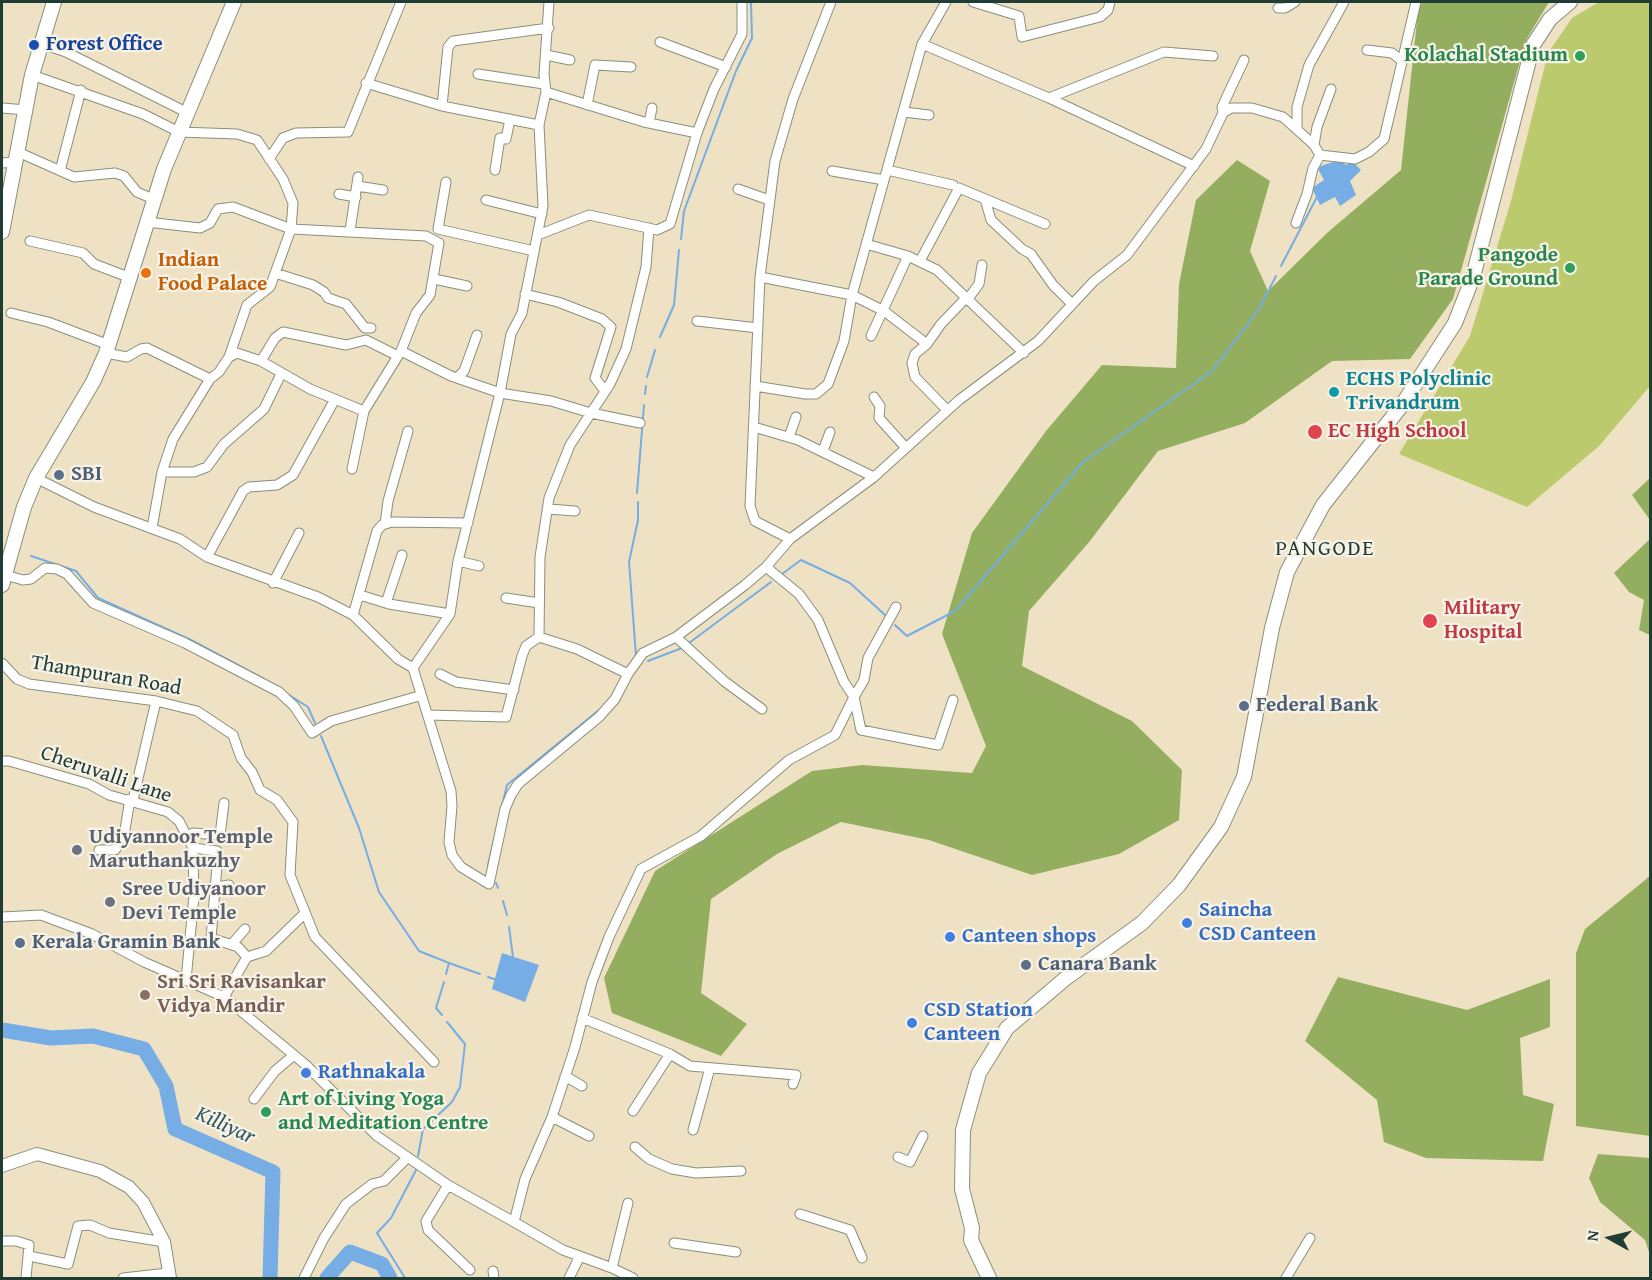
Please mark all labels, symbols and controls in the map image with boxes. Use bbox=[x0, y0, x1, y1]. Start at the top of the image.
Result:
place label: Forest Office bbox=[46, 32, 163, 58]
marker: Forest Office bbox=[27, 38, 41, 52]
place label: Kolachal Stadium bbox=[1404, 43, 1568, 69]
marker: Kolachal Stadium bbox=[1573, 49, 1587, 63]
place label: Pangode Parade Ground bbox=[1418, 243, 1558, 293]
place label: Indian Food Palace bbox=[158, 248, 267, 298]
marker: Pangode Parade Ground bbox=[1563, 261, 1577, 275]
marker: Indian Food Palace bbox=[139, 266, 153, 280]
place label: ECHS Polyclinic Trivandrum bbox=[1346, 367, 1491, 417]
marker: ECHS Polyclinic Trivandrum bbox=[1327, 385, 1341, 399]
place label: EC High School bbox=[1328, 419, 1467, 445]
marker: EC High School bbox=[1306, 423, 1324, 441]
place label: SBI bbox=[71, 462, 102, 488]
marker: SBI bbox=[52, 468, 66, 482]
district label: PANGODE bbox=[1275, 536, 1375, 562]
place label: Military Hospital bbox=[1444, 596, 1522, 646]
marker: Military Hospital bbox=[1421, 612, 1439, 630]
street label: Thampuran Road bbox=[29, 650, 183, 702]
place label: Federal Bank bbox=[1256, 693, 1378, 719]
marker: Federal Bank bbox=[1237, 699, 1251, 713]
street label: Cheruvalli Lane bbox=[37, 741, 175, 809]
place label: Udiyannoor Temple Maruthankuzhy bbox=[89, 825, 273, 875]
marker: Udiyannoor Temple Maruthankuzhy bbox=[70, 843, 84, 857]
place label: Sree Udiyanoor Devi Temple bbox=[122, 877, 266, 927]
marker: Sree Udiyanoor Devi Temple bbox=[103, 895, 117, 909]
place label: Saincha CSD Canteen bbox=[1199, 898, 1316, 948]
marker: Saincha CSD Canteen bbox=[1180, 916, 1194, 930]
place label: Canteen shops bbox=[962, 924, 1096, 950]
place label: Kerala Gramin Bank bbox=[32, 930, 220, 956]
marker: Canteen shops bbox=[943, 930, 957, 944]
marker: Kerala Gramin Bank bbox=[13, 936, 27, 950]
place label: Canara Bank bbox=[1038, 952, 1157, 978]
marker: Canara Bank bbox=[1019, 958, 1033, 972]
place label: Sri Sri Ravisankar Vidya Mandir bbox=[157, 970, 326, 1020]
marker: Sri Sri Ravisankar Vidya Mandir bbox=[138, 988, 152, 1002]
place label: CSD Station Canteen bbox=[924, 998, 1033, 1048]
marker: CSD Station Canteen bbox=[905, 1016, 919, 1030]
place label: Rathnakala bbox=[318, 1060, 425, 1086]
marker: Rathnakala bbox=[299, 1066, 313, 1080]
place label: Art of Living Yoga and Meditation Centre bbox=[278, 1087, 488, 1137]
water label: Killiyar bbox=[191, 1101, 259, 1151]
marker: Art of Living Yoga and Meditation Centre bbox=[259, 1105, 273, 1119]
north arrow bbox=[1580, 1208, 1640, 1268]
text: N bbox=[1580, 1229, 1605, 1242]

